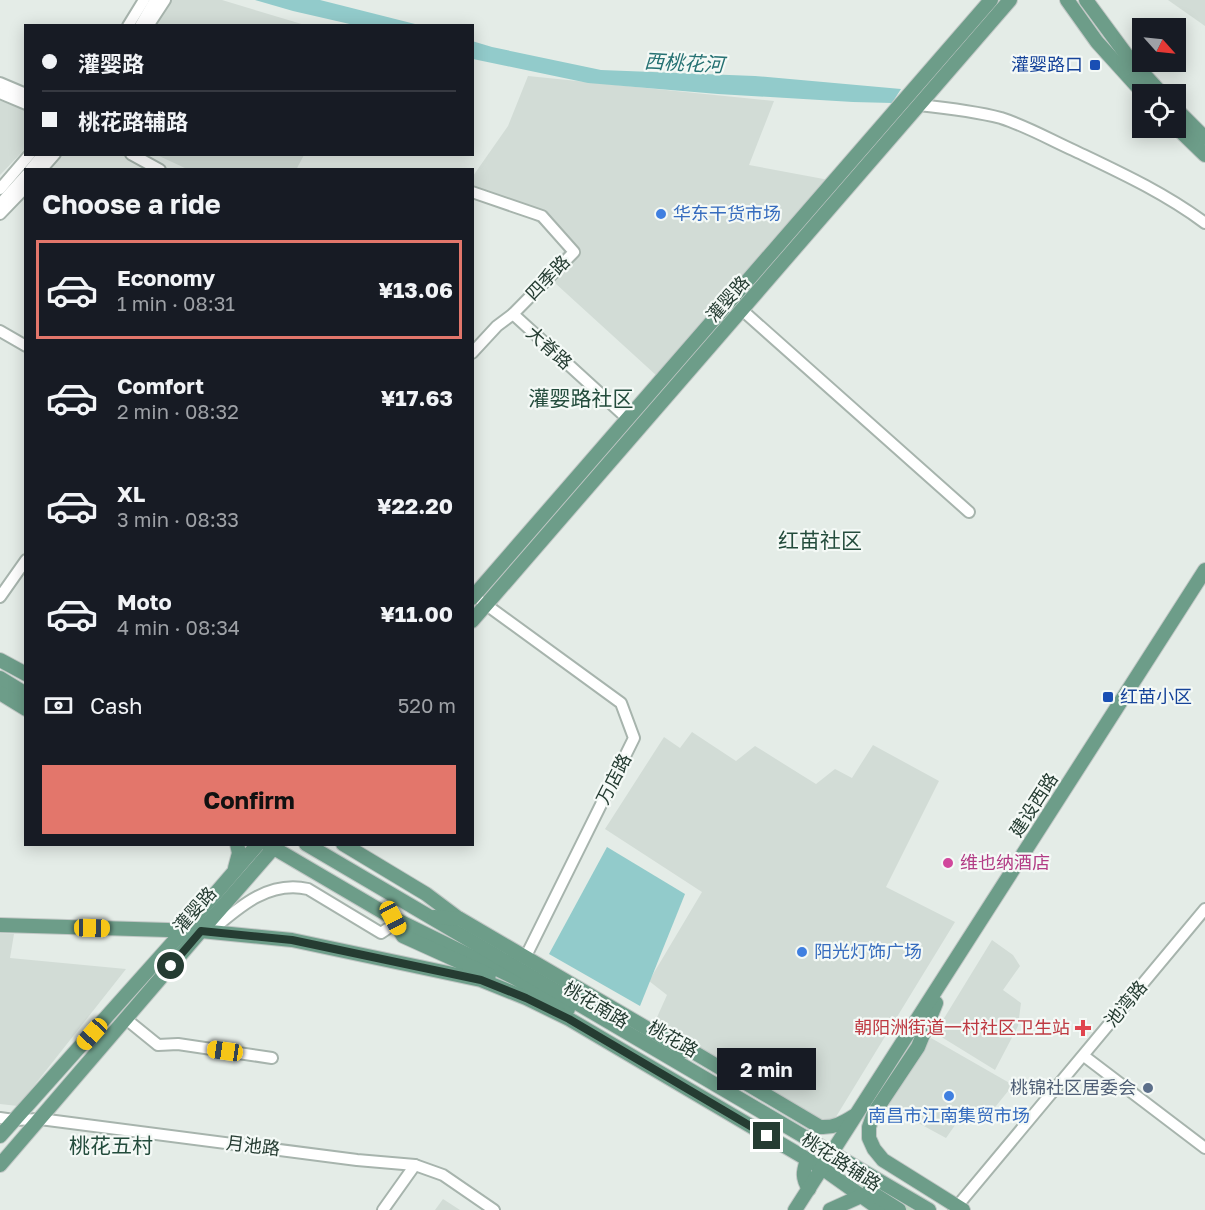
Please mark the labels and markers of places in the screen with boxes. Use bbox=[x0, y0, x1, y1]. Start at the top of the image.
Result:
place label: 灌婴路口 bbox=[1011, 53, 1083, 75]
marker: 灌婴路口 bbox=[1088, 58, 1102, 72]
place label: 华东干货市场 bbox=[673, 202, 781, 224]
marker: 华东干货市场 bbox=[654, 207, 668, 221]
place label: 红苗小区 bbox=[1120, 685, 1192, 707]
marker: 红苗小区 bbox=[1101, 690, 1115, 704]
place label: 维也纳酒店 bbox=[960, 851, 1050, 873]
marker: 维也纳酒店 bbox=[941, 856, 955, 870]
place label: 阳光灯饰广场 bbox=[814, 940, 922, 962]
marker: 阳光灯饰广场 bbox=[795, 945, 809, 959]
place label: 朝阳洲街道一村社区卫生站 bbox=[854, 1016, 1070, 1038]
marker: 朝阳洲街道一村社区卫生站 bbox=[1074, 1019, 1092, 1037]
place label: 桃锦社区居委会 bbox=[1010, 1076, 1136, 1098]
marker: 桃锦社区居委会 bbox=[1141, 1081, 1155, 1095]
marker: 南昌市江南集贸市场 bbox=[942, 1089, 956, 1103]
place label: 南昌市江南集贸市场 bbox=[868, 1104, 1030, 1126]

